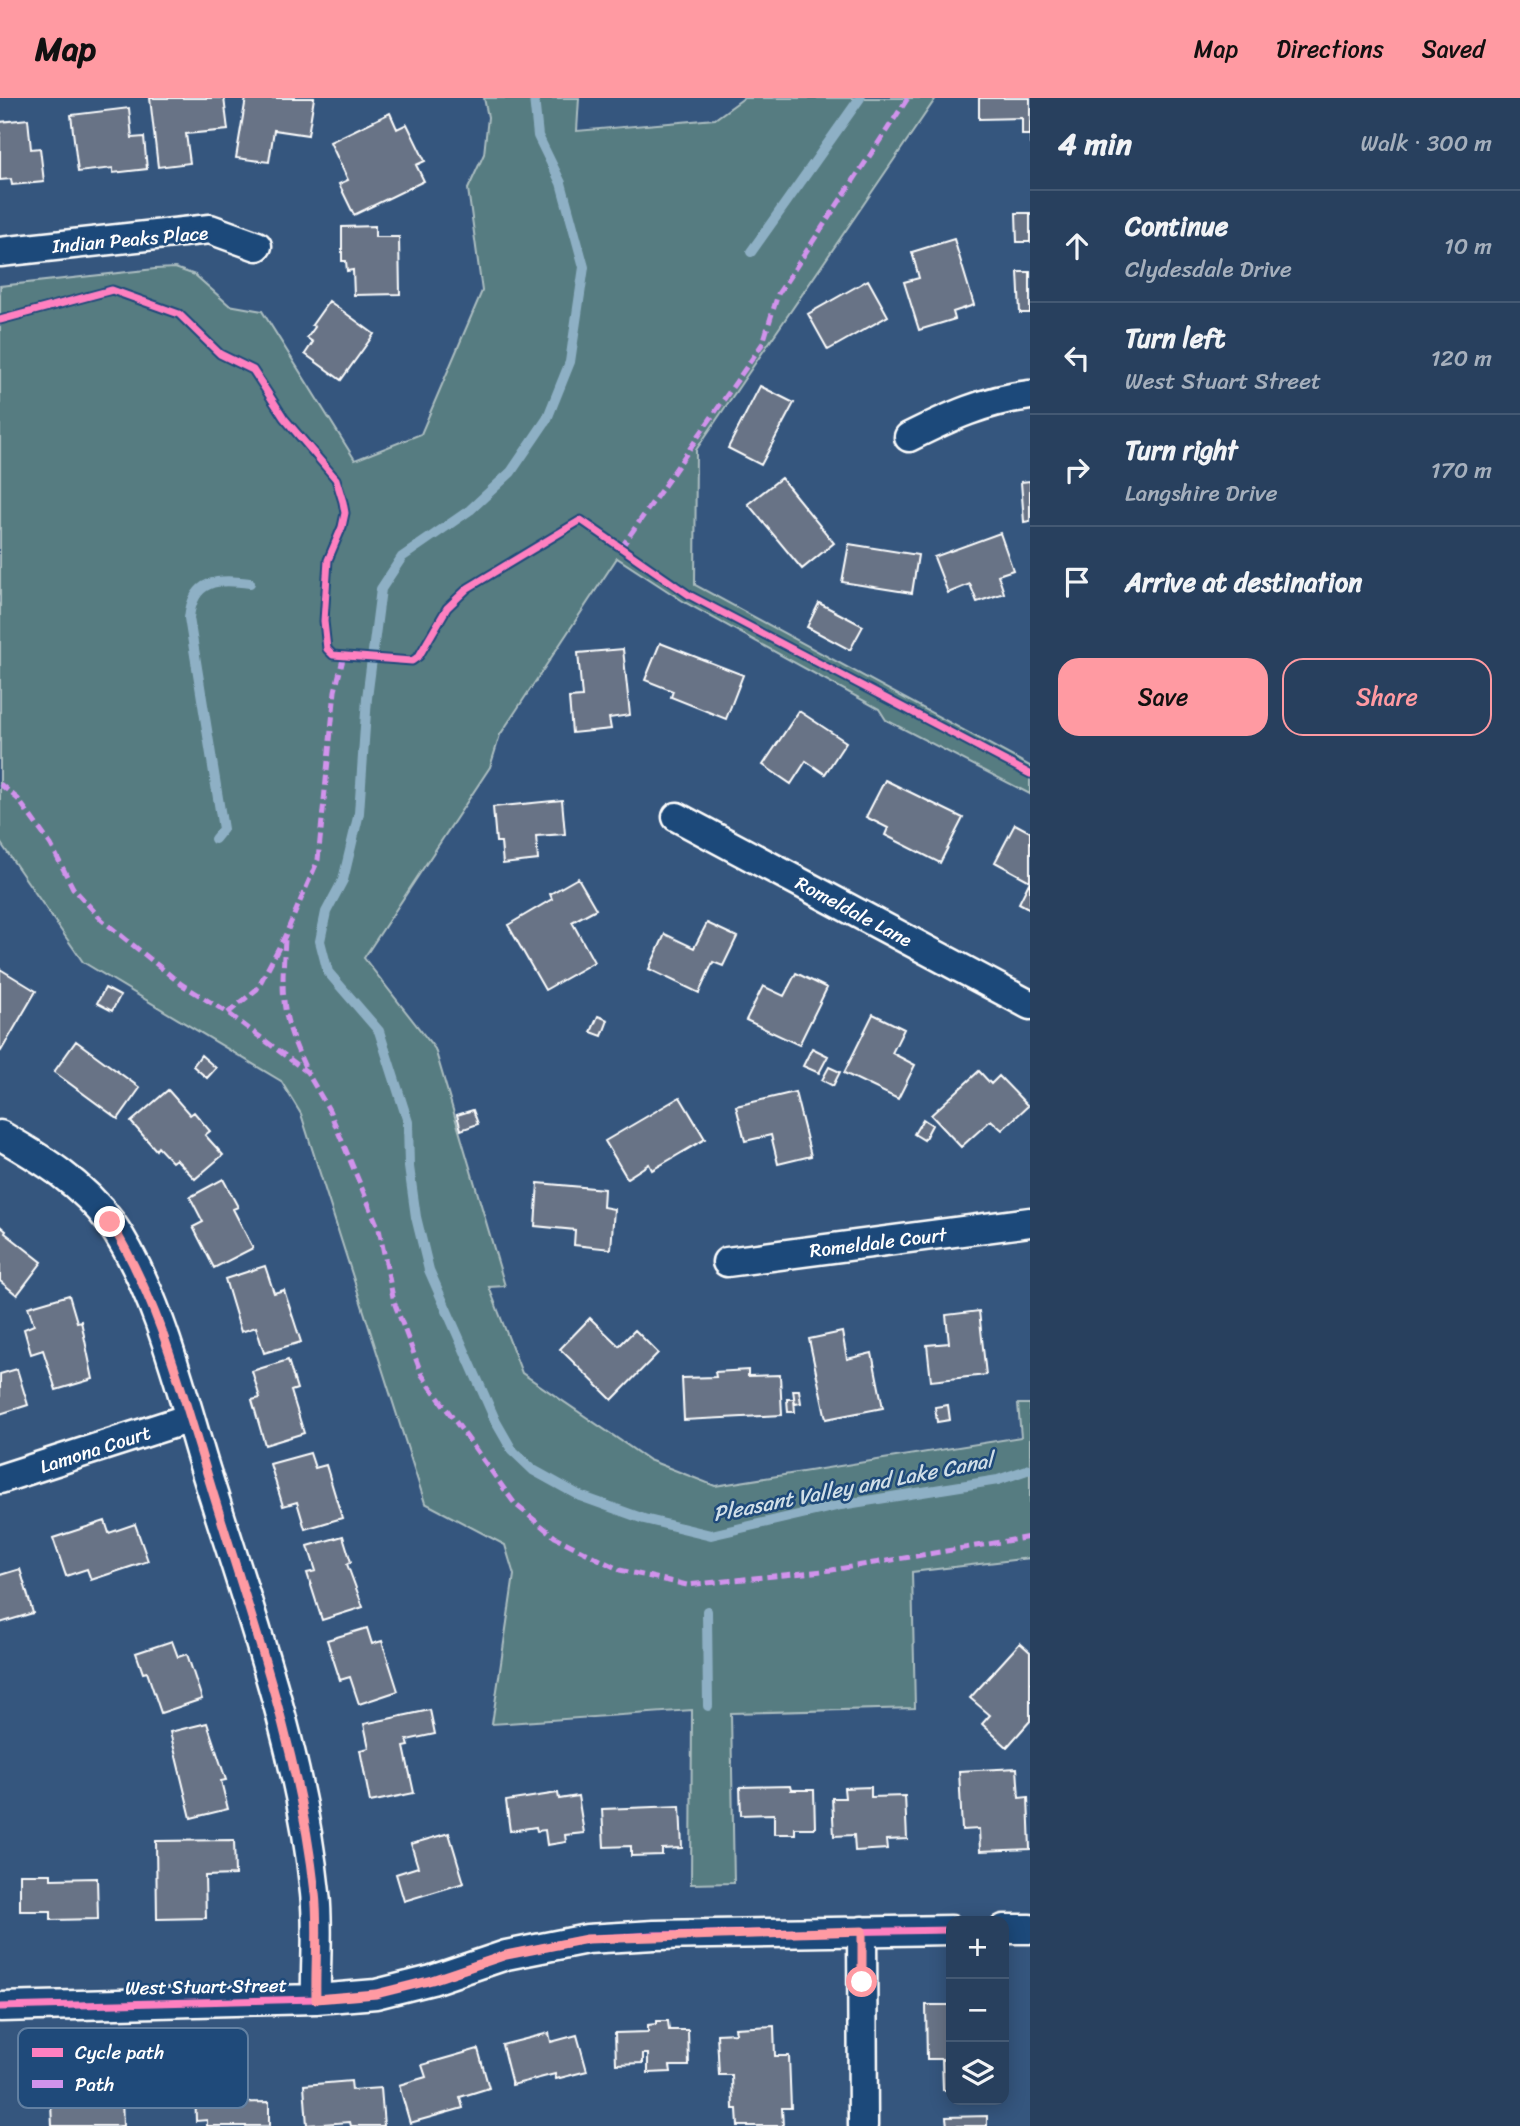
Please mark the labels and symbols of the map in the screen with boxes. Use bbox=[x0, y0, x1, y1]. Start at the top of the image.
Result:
street label: Indian Peaks Place bbox=[50, 216, 209, 263]
street label: Romeldale Lane bbox=[789, 867, 918, 956]
route end bbox=[94, 1206, 125, 1237]
street label: Romeldale Court bbox=[808, 1218, 950, 1267]
street label: Lamona Court bbox=[35, 1416, 155, 1483]
water label: Pleasant Valley and Lake Canal bbox=[710, 1440, 1001, 1533]
route start bbox=[846, 1966, 877, 1997]
street label: West Stuart Street bbox=[125, 1969, 287, 2004]
legend bbox=[18, 2028, 248, 2108]
text: Cycle path bbox=[75, 2036, 164, 2069]
text: Path bbox=[75, 2068, 114, 2101]

